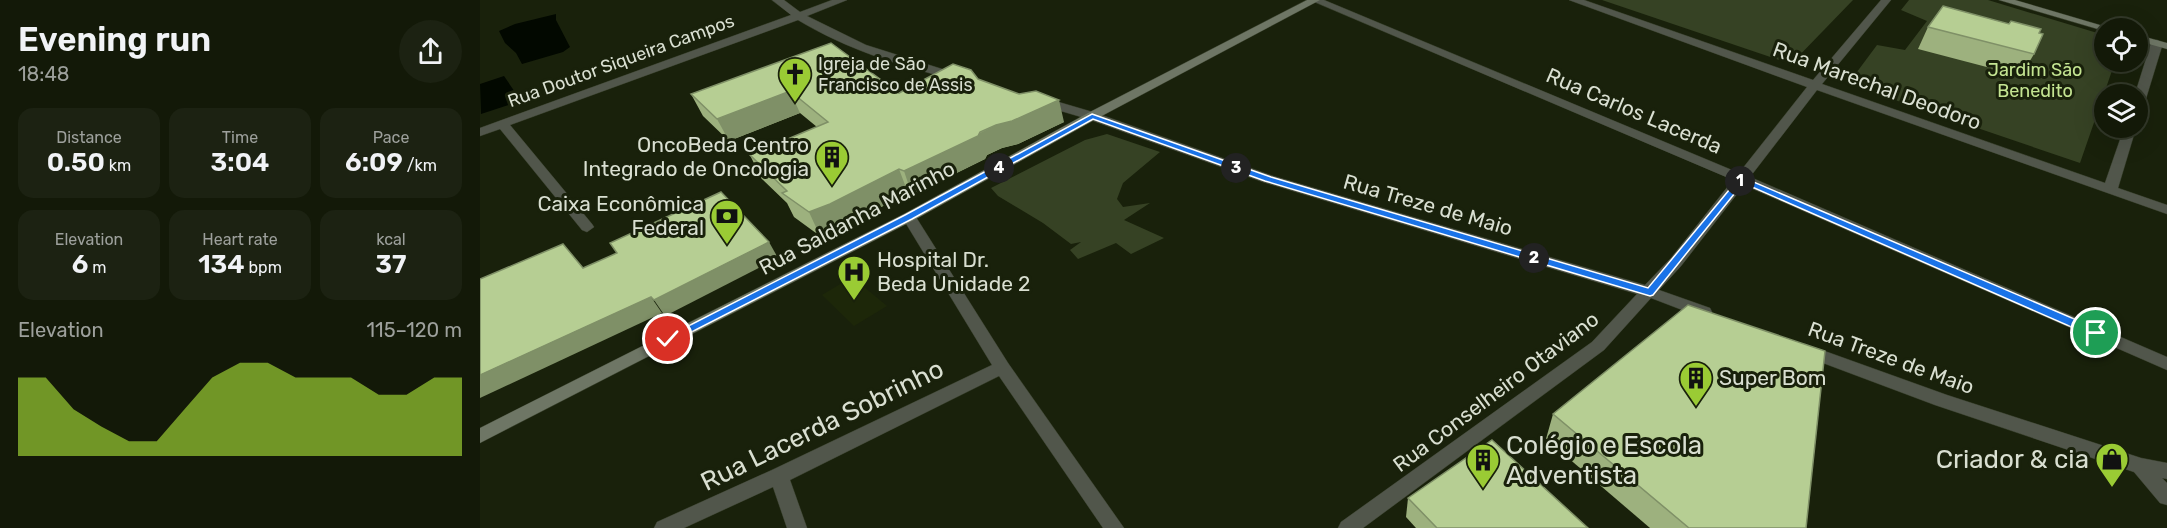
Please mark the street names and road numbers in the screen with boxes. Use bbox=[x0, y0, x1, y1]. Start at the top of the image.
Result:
street label: Rua Doutor Siqueira Campos bbox=[505, 10, 737, 112]
street label: Rua Marechal Deodoro bbox=[1770, 36, 1985, 135]
street label: Rua Carlos Lacerda bbox=[1543, 62, 1726, 159]
street label: Rua Saldanha Marinho bbox=[755, 155, 959, 280]
street label: Rua Treze de Maio bbox=[1341, 168, 1516, 241]
street label: Rua Conselheiro Otaviano bbox=[1388, 306, 1603, 477]
street label: Rua Treze de Maio bbox=[1805, 316, 1978, 399]
street label: Rua Lacerda Sobrinho bbox=[696, 353, 949, 498]

